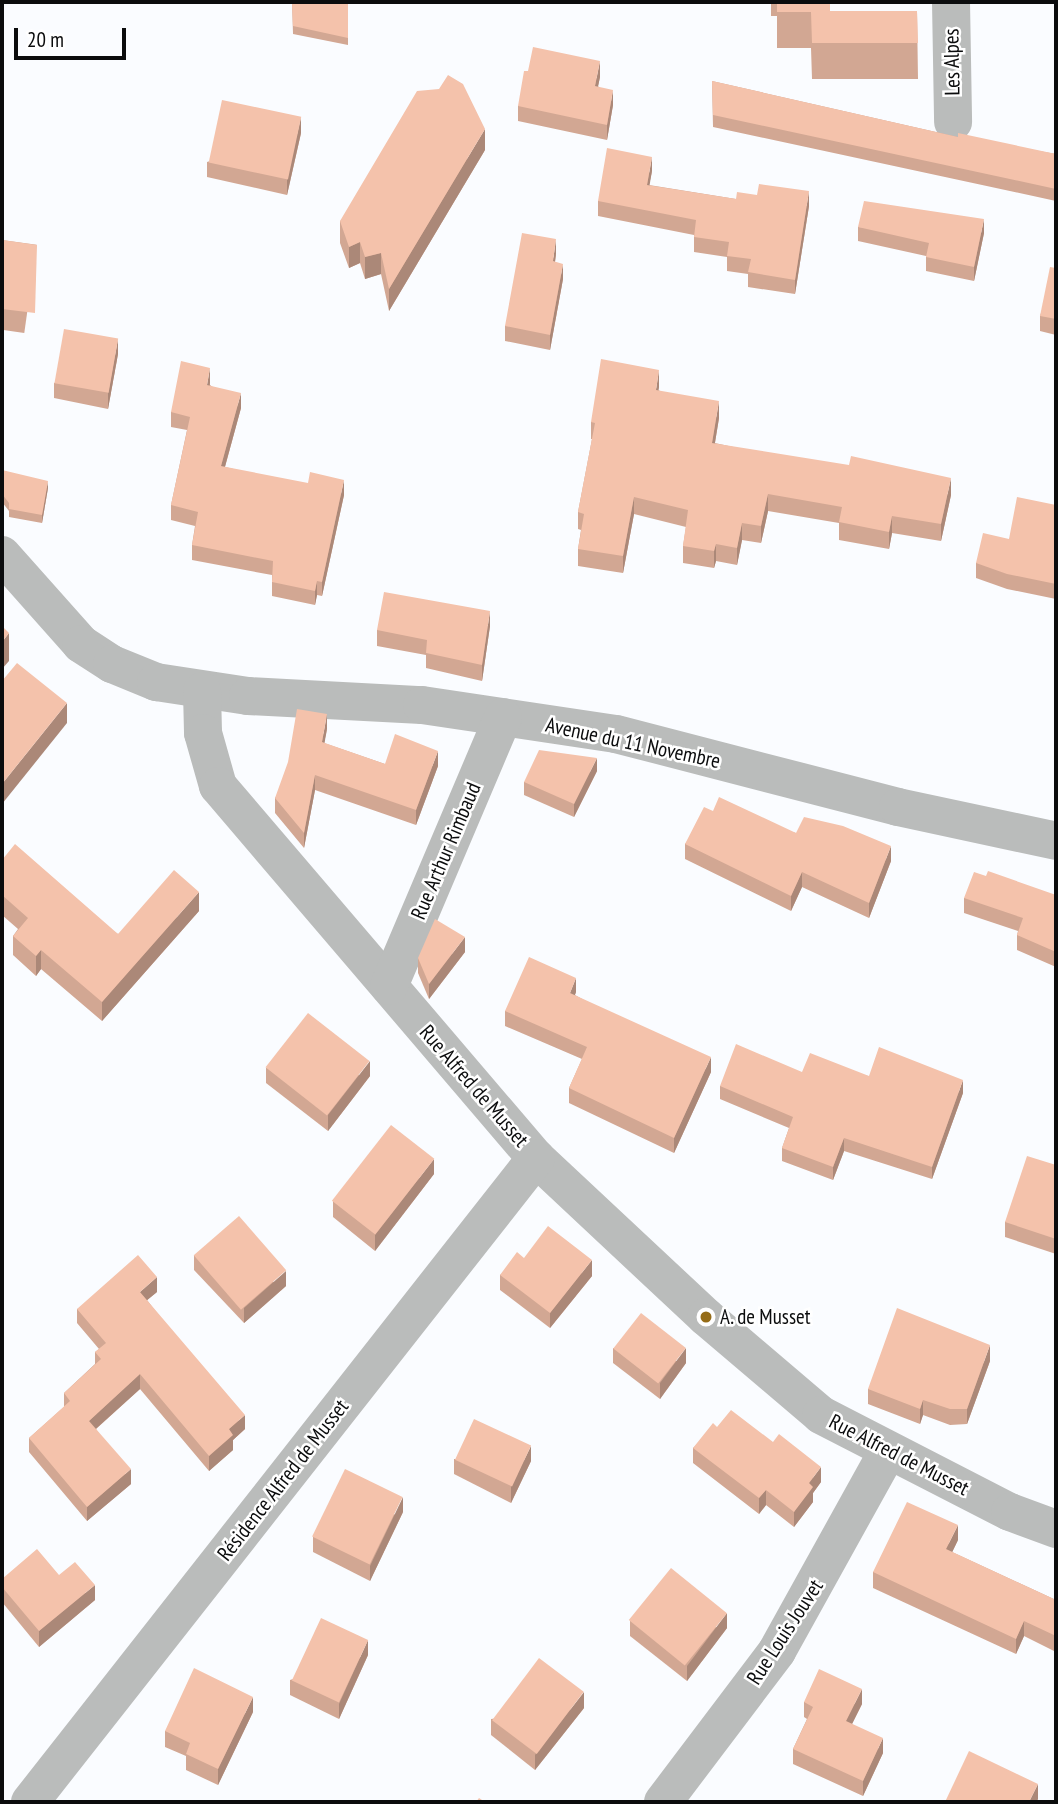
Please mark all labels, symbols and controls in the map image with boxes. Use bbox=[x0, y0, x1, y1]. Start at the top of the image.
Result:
scale bar bbox=[18, 14, 130, 58]
text: 20 m bbox=[27, 26, 64, 53]
street label: Les Alpes bbox=[939, 28, 965, 96]
street label: Avenue du 11 Novembre bbox=[543, 712, 723, 774]
street label: Rue Arthur Rimbaud bbox=[406, 778, 486, 924]
street label: Rue Alfred de Musset bbox=[414, 1020, 534, 1152]
place label: A. de Musset bbox=[720, 1304, 812, 1330]
marker: A. de Musset bbox=[698, 1309, 714, 1325]
street label: Résidence Alfred de Musset bbox=[212, 1394, 354, 1566]
street label: Rue Alfred de Musset bbox=[825, 1409, 973, 1501]
street label: Rue Louis Jouvet bbox=[742, 1575, 828, 1689]

